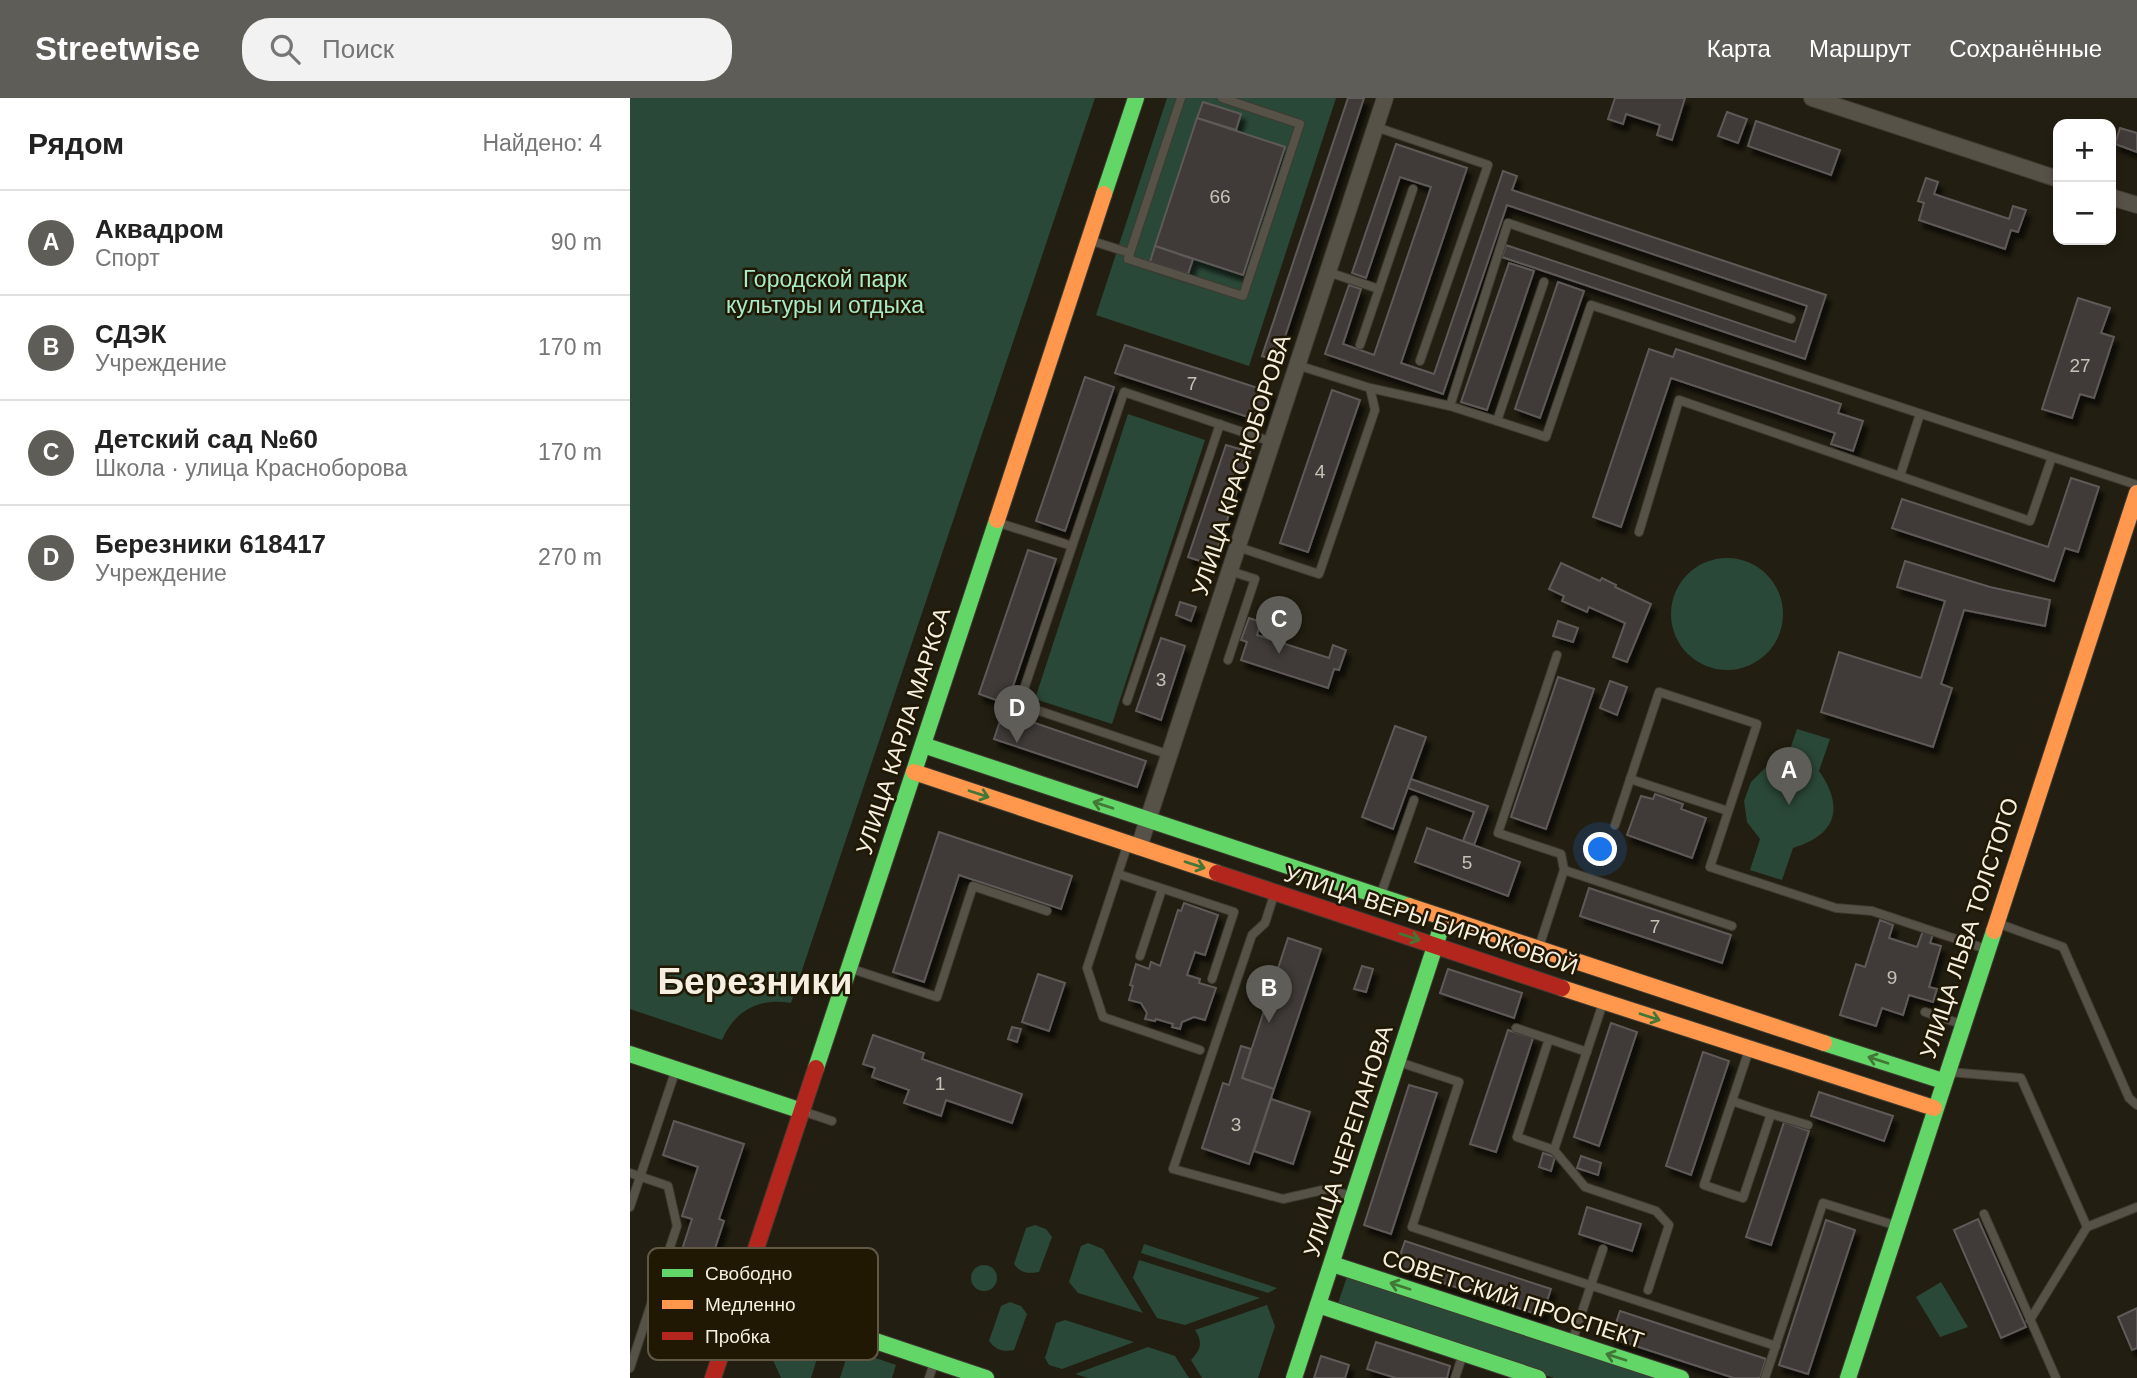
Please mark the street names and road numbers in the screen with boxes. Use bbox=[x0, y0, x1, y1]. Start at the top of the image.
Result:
street label: УЛИЦА КРАСНОБОРОВА bbox=[1186, 331, 1296, 599]
street label: УЛИЦА КАРЛА МАРКСА bbox=[851, 604, 955, 858]
street label: УЛИЦА ЛЬВА ТОЛСТОГО bbox=[1915, 795, 2023, 1061]
street label: УЛИЦА ВЕРЫ БИРЮКОВОЙ bbox=[1281, 859, 1581, 980]
street label: УЛИЦА ЧЕРЕПАНОВА bbox=[1298, 1021, 1398, 1260]
street label: СОВЕТСКИЙ ПРОСПЕКТ bbox=[1379, 1243, 1647, 1354]

